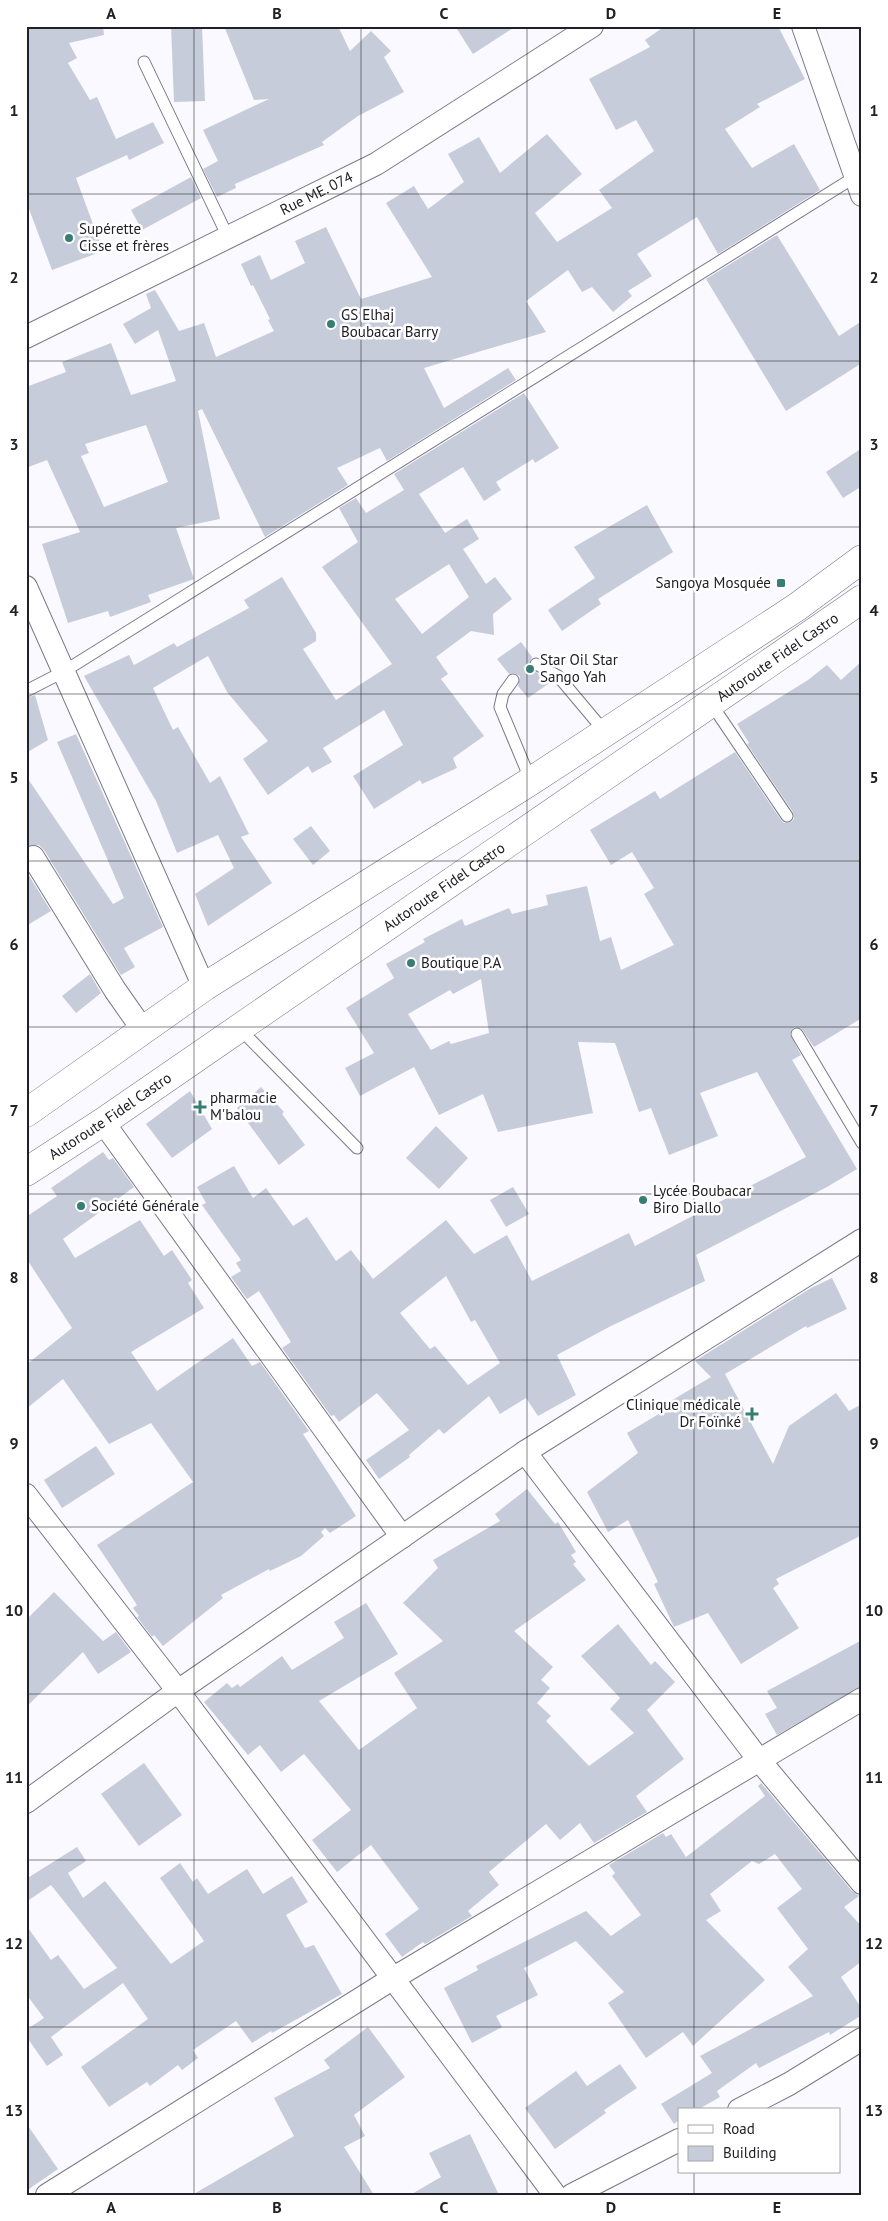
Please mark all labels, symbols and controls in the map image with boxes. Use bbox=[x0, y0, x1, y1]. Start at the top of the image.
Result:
text: A bbox=[106, 3, 116, 23]
text: B bbox=[272, 3, 282, 23]
text: C bbox=[440, 3, 449, 23]
text: D bbox=[606, 3, 616, 23]
text: E bbox=[773, 3, 781, 23]
text: 1 bbox=[9, 100, 19, 120]
text: 1 bbox=[869, 100, 879, 120]
street label: Rue ME. 074 bbox=[277, 167, 356, 219]
place label: Supérette Cisse et frères bbox=[79, 219, 169, 255]
marker: Supérette Cisse et frères bbox=[63, 232, 75, 244]
text: 2 bbox=[9, 267, 19, 287]
text: 2 bbox=[869, 267, 879, 287]
place label: GS Elhaj Boubacar Barry bbox=[341, 305, 438, 341]
marker: GS Elhaj Boubacar Barry bbox=[325, 318, 337, 330]
text: 3 bbox=[9, 434, 19, 454]
text: 3 bbox=[869, 434, 879, 454]
place label: Sangoya Mosquée bbox=[656, 573, 771, 592]
marker: Sangoya Mosquée bbox=[775, 577, 787, 589]
text: 4 bbox=[9, 600, 19, 620]
text: 4 bbox=[869, 600, 879, 620]
street label: Autoroute Fidel Castro bbox=[713, 608, 842, 705]
place label: Star Oil Star Sango Yah bbox=[540, 650, 618, 686]
marker: Star Oil Star Sango Yah bbox=[524, 663, 536, 675]
text: 5 bbox=[9, 767, 19, 787]
text: 5 bbox=[869, 767, 879, 787]
street label: Autoroute Fidel Castro bbox=[379, 838, 508, 935]
text: 6 bbox=[9, 934, 19, 954]
text: 6 bbox=[869, 934, 879, 954]
place label: Boutique P.A bbox=[421, 953, 501, 972]
marker: Boutique P.A bbox=[405, 957, 417, 969]
street label: Autoroute Fidel Castro bbox=[45, 1068, 175, 1164]
place label: pharmacie M'balou bbox=[210, 1088, 277, 1124]
text: 7 bbox=[9, 1100, 19, 1120]
text: 7 bbox=[869, 1100, 879, 1120]
marker: pharmacie M'balou bbox=[194, 1101, 206, 1113]
place label: Lycée Boubacar Biro Diallo bbox=[653, 1181, 751, 1217]
marker: Lycée Boubacar Biro Diallo bbox=[637, 1194, 649, 1206]
place label: Société Générale bbox=[91, 1196, 199, 1215]
marker: Société Générale bbox=[75, 1200, 87, 1212]
text: 8 bbox=[9, 1267, 19, 1287]
text: 8 bbox=[869, 1267, 879, 1287]
place label: Clinique médicale Dr Foïnké bbox=[626, 1395, 741, 1431]
marker: Clinique médicale Dr Foïnké bbox=[745, 1407, 759, 1421]
text: 9 bbox=[9, 1433, 19, 1453]
text: 9 bbox=[869, 1433, 879, 1453]
text: 10 bbox=[5, 1600, 23, 1620]
text: 10 bbox=[865, 1600, 883, 1620]
text: 11 bbox=[5, 1767, 23, 1787]
text: 11 bbox=[865, 1767, 883, 1787]
text: 12 bbox=[5, 1933, 23, 1953]
text: 12 bbox=[865, 1933, 883, 1953]
text: 13 bbox=[5, 2100, 23, 2120]
text: 13 bbox=[865, 2100, 883, 2120]
legend bbox=[678, 2108, 840, 2174]
text: Road bbox=[723, 2119, 755, 2138]
text: Building bbox=[723, 2143, 777, 2162]
text: A bbox=[106, 2197, 116, 2217]
text: B bbox=[272, 2197, 282, 2217]
text: C bbox=[440, 2197, 449, 2217]
text: D bbox=[606, 2197, 616, 2217]
text: E bbox=[773, 2197, 781, 2217]

